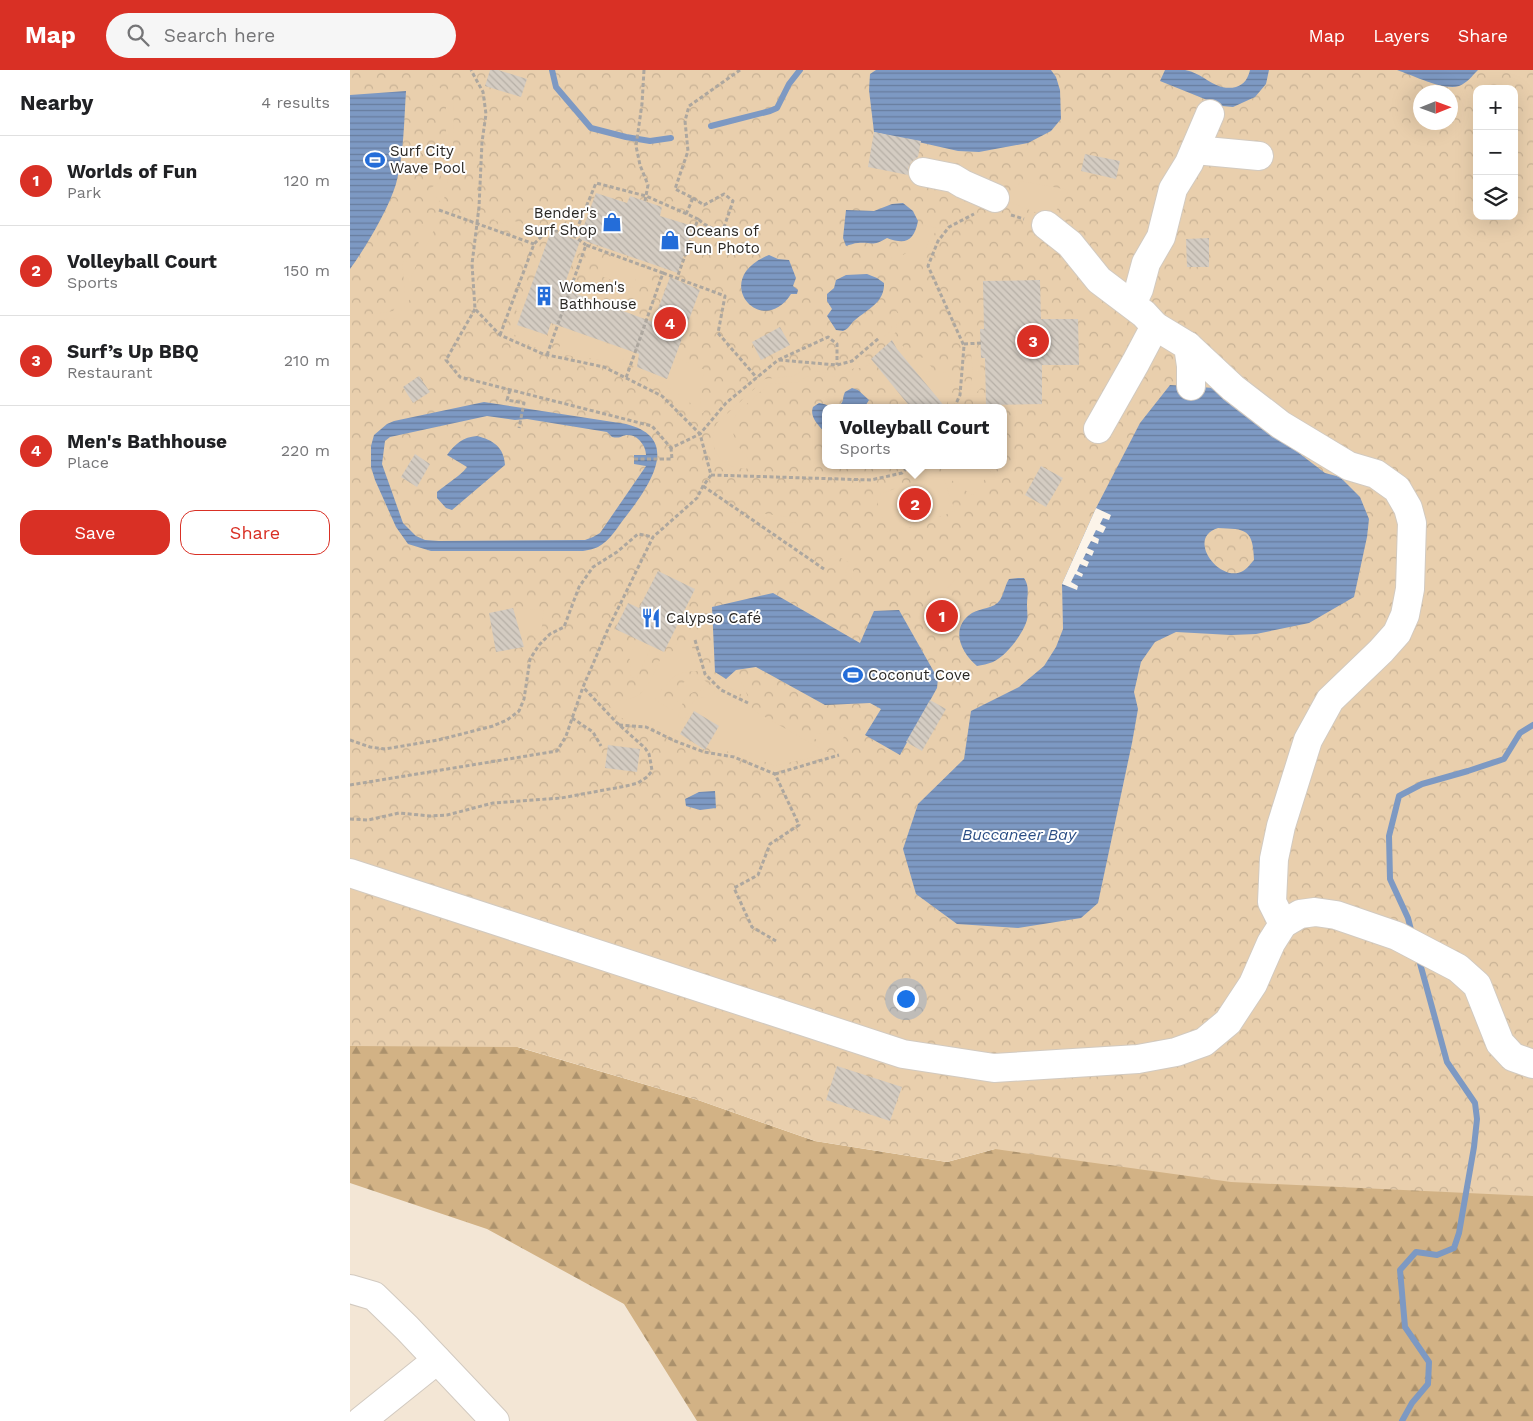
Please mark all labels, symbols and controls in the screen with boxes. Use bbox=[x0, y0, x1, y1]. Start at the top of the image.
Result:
search box bbox=[106, 13, 456, 58]
text: Map bbox=[25, 21, 76, 49]
icon: search bbox=[124, 21, 152, 49]
text: Search here bbox=[164, 24, 275, 47]
text: Map bbox=[1308, 25, 1345, 46]
text: Layers bbox=[1373, 25, 1430, 46]
text: Share bbox=[1458, 25, 1508, 46]
north arrow bbox=[1413, 85, 1458, 130]
map controls bbox=[1473, 85, 1518, 220]
button: + bbox=[1473, 85, 1518, 130]
text: Nearby bbox=[20, 90, 93, 115]
text: 4 results bbox=[261, 93, 330, 112]
button: − bbox=[1473, 130, 1518, 175]
place label: Surf City Wave Pool bbox=[390, 142, 466, 177]
sports icon: Surf City Wave Pool bbox=[364, 149, 386, 171]
text: Worlds of Fun bbox=[67, 160, 197, 183]
text: 1 bbox=[33, 171, 39, 190]
text: 120 m bbox=[284, 171, 330, 190]
button: layers bbox=[1473, 175, 1518, 220]
text: Park bbox=[67, 183, 101, 202]
place label: Bender's Surf Shop bbox=[524, 204, 597, 239]
shop icon: Bender's Surf Shop bbox=[601, 211, 623, 233]
place label: Oceans of Fun Photo bbox=[685, 222, 760, 257]
shop icon: Oceans of Fun Photo bbox=[659, 229, 681, 251]
text: Volleyball Court bbox=[67, 250, 217, 273]
text: 2 bbox=[31, 261, 41, 280]
text: 150 m bbox=[284, 261, 330, 280]
text: Sports bbox=[67, 273, 118, 292]
place label: Women's Bathhouse bbox=[559, 278, 637, 313]
building icon: Women's Bathhouse bbox=[533, 285, 555, 307]
pin: 4 bbox=[654, 304, 686, 342]
pin: 3 bbox=[1017, 322, 1049, 360]
text: Surf’s Up BBQ bbox=[67, 340, 199, 363]
text: 3 bbox=[31, 351, 41, 370]
text: 210 m bbox=[284, 351, 330, 370]
text: Restaurant bbox=[67, 363, 153, 382]
popup bbox=[822, 404, 1007, 469]
text: Volleyball Court bbox=[840, 416, 989, 439]
text: Men's Bathhouse bbox=[67, 430, 227, 453]
text: Sports bbox=[840, 439, 891, 458]
text: 4 bbox=[31, 441, 41, 460]
text: 220 m bbox=[281, 441, 330, 460]
text: Place bbox=[67, 453, 109, 472]
pin: 2 bbox=[899, 485, 931, 523]
button: Save bbox=[20, 510, 170, 555]
button: Share bbox=[180, 510, 330, 555]
pin: 1 bbox=[926, 597, 958, 635]
restaurant icon: Calypso Café bbox=[640, 607, 662, 629]
place label: Calypso Café bbox=[666, 609, 761, 627]
sports icon: Coconut Cove bbox=[842, 664, 864, 686]
place label: Coconut Cove bbox=[868, 666, 970, 684]
water label: Buccaneer Bay bbox=[962, 825, 1077, 844]
your location bbox=[893, 986, 919, 1012]

